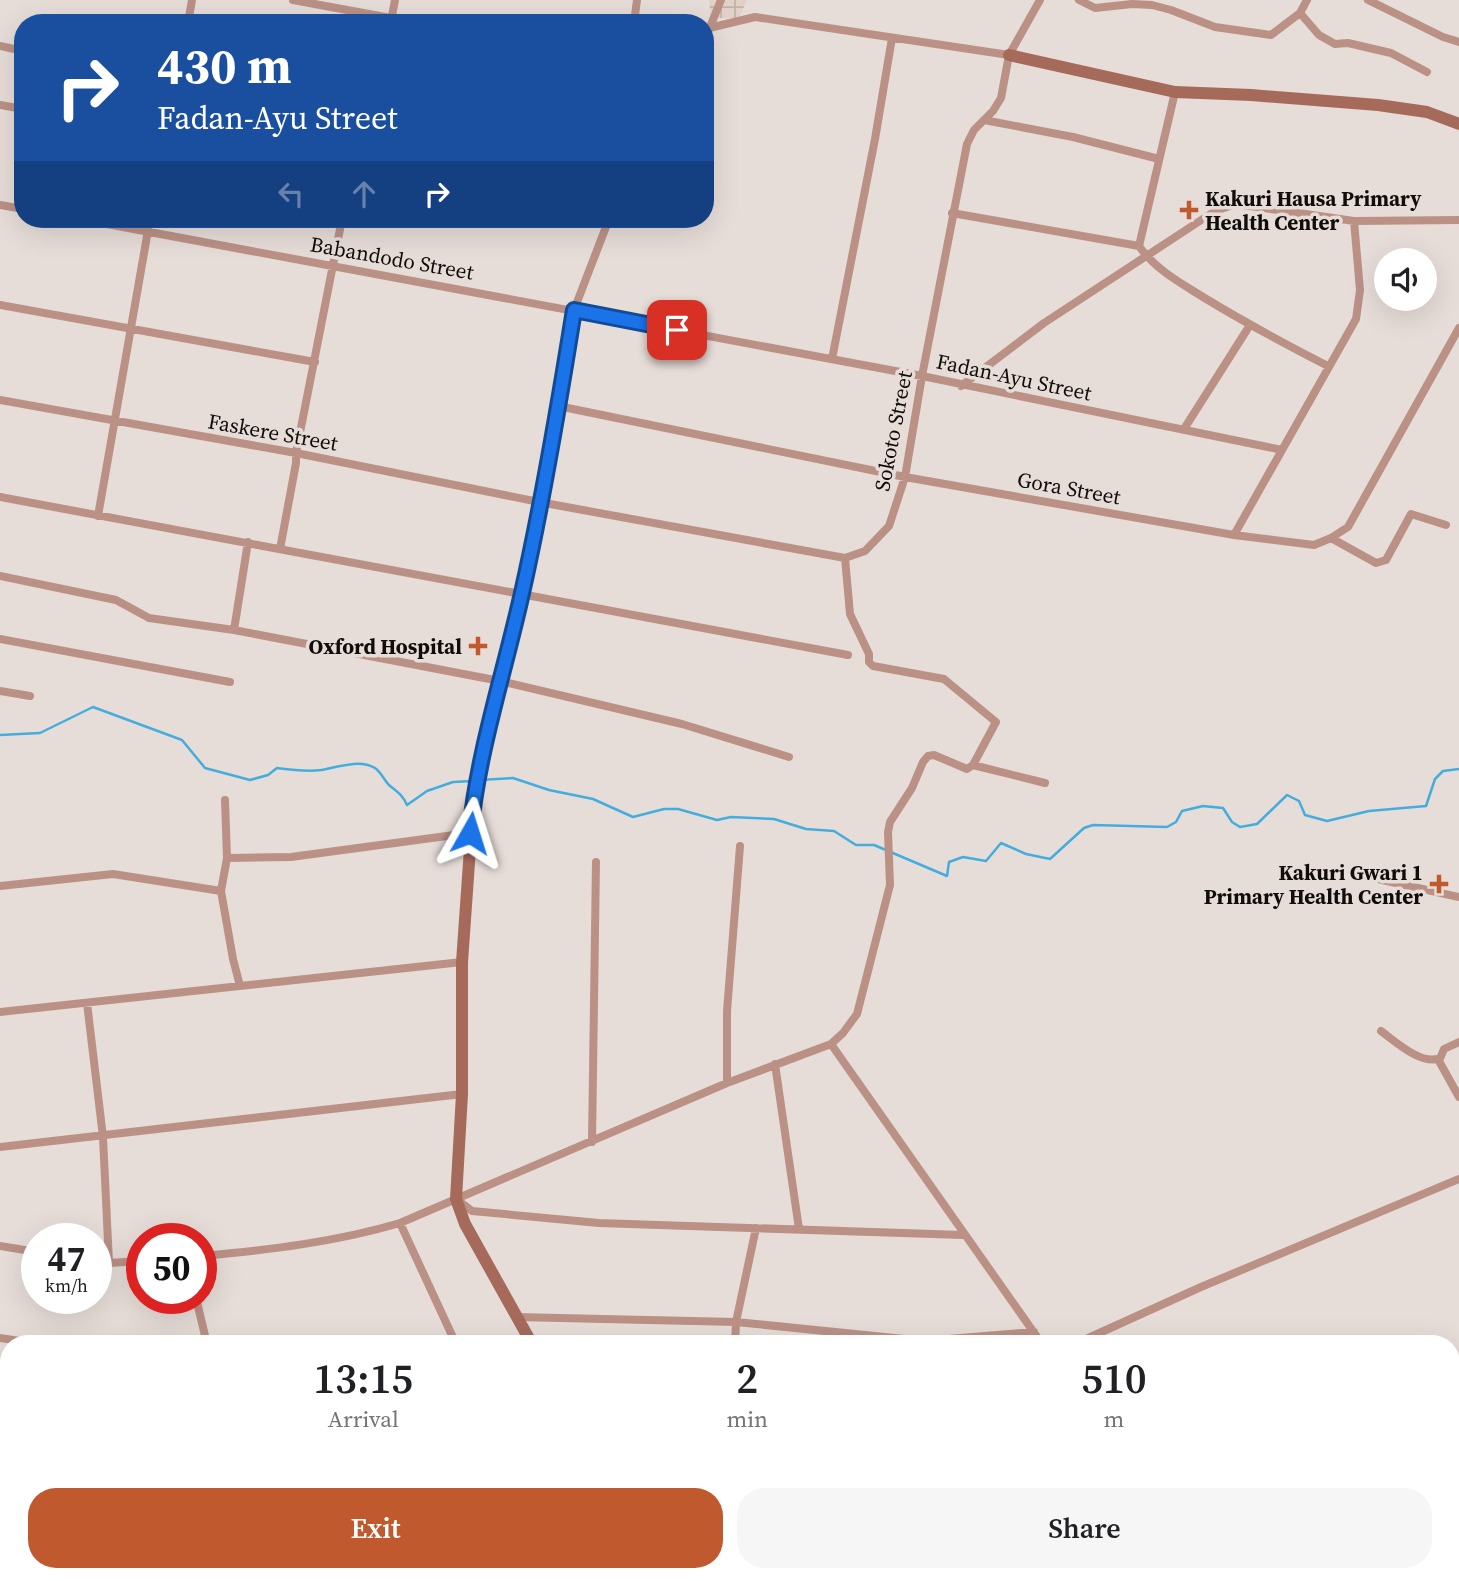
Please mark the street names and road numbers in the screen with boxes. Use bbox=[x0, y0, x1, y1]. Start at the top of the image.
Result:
street label: Babandodo Street bbox=[308, 229, 476, 287]
street label: Fadan-Ayu Street bbox=[934, 346, 1094, 408]
street label: Sokoto Street bbox=[867, 368, 919, 494]
street label: Faskere Street bbox=[206, 406, 340, 458]
street label: Gora Street bbox=[1015, 465, 1123, 511]

